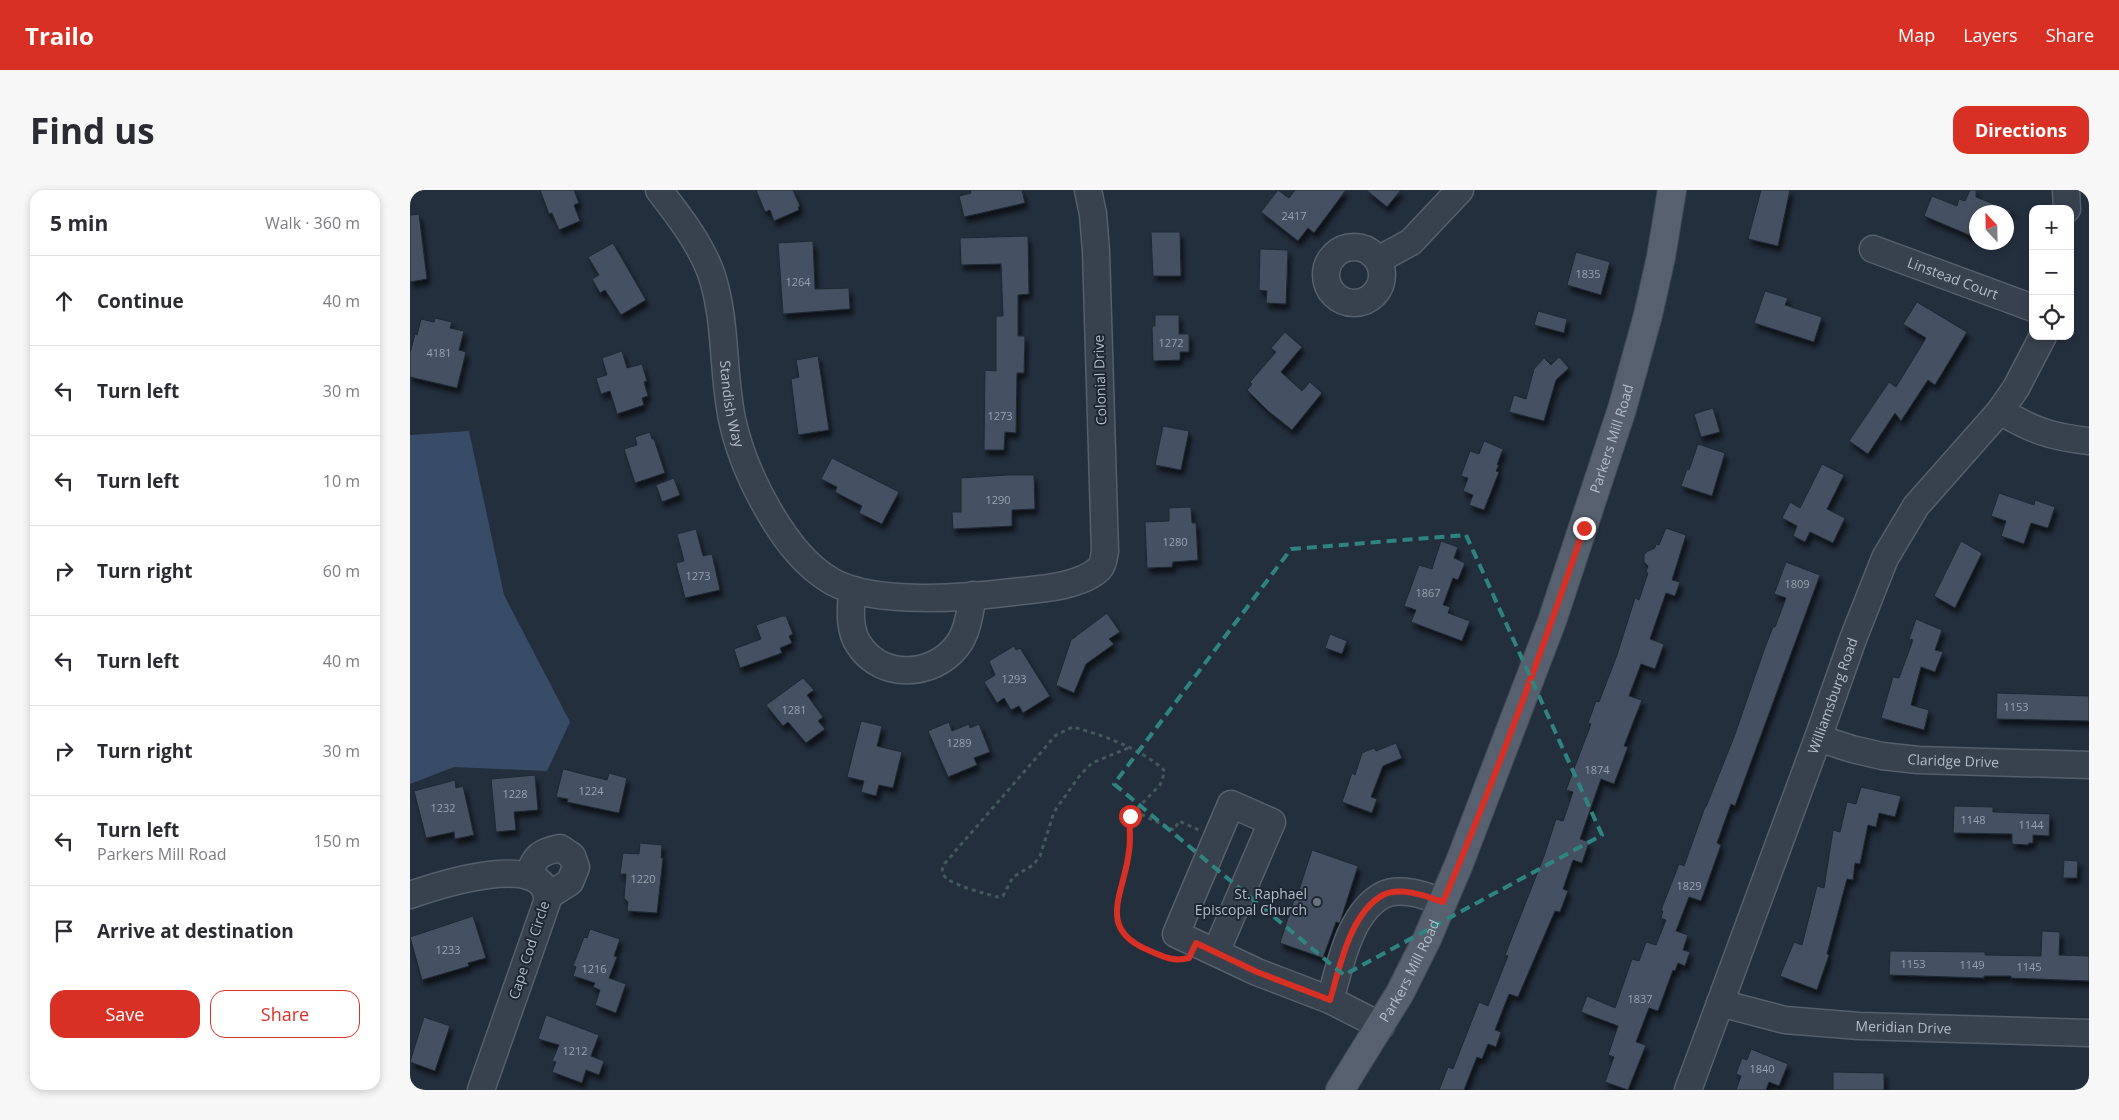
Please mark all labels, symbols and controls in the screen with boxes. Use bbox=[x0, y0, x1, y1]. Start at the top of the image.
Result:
text: Trailo bbox=[25, 19, 94, 52]
text: Map bbox=[1898, 23, 1935, 47]
text: Layers bbox=[1963, 23, 2018, 47]
text: Share bbox=[2046, 23, 2094, 47]
button: Directions bbox=[1953, 106, 2089, 154]
text: Find us bbox=[30, 107, 155, 154]
north arrow bbox=[1969, 205, 2014, 250]
map controls bbox=[2029, 205, 2074, 340]
button: + bbox=[2029, 205, 2074, 250]
house number: 2417 bbox=[1281, 208, 1307, 223]
text: 5 min bbox=[50, 209, 108, 237]
text: Walk · 360 m bbox=[265, 212, 360, 234]
button: − bbox=[2029, 250, 2074, 295]
street label: Linstead Court bbox=[1905, 252, 2001, 303]
house number: 1835 bbox=[1575, 266, 1601, 281]
house number: 1264 bbox=[785, 274, 811, 289]
icon: ahead bbox=[50, 287, 78, 315]
text: Continue bbox=[97, 288, 184, 314]
text: 40 m bbox=[323, 290, 360, 312]
button: locate bbox=[2029, 295, 2074, 340]
street label: Colonial Drive bbox=[1088, 334, 1111, 426]
house number: 1272 bbox=[1158, 335, 1184, 350]
house number: 4181 bbox=[426, 345, 452, 360]
street label: Standish Way bbox=[716, 360, 749, 450]
icon: left bbox=[50, 377, 78, 405]
text: Turn left bbox=[97, 378, 179, 404]
text: 30 m bbox=[323, 380, 360, 402]
street label: Parkers Mill Road bbox=[1585, 382, 1637, 496]
house number: 1273 bbox=[987, 408, 1013, 423]
icon: left bbox=[50, 467, 78, 495]
text: Turn left bbox=[97, 468, 179, 494]
text: 10 m bbox=[323, 470, 360, 492]
house number: 1290 bbox=[985, 492, 1011, 507]
route end bbox=[1573, 517, 1596, 540]
house number: 1280 bbox=[1162, 534, 1188, 549]
icon: right bbox=[50, 557, 78, 585]
text: Turn right bbox=[97, 558, 192, 584]
text: 60 m bbox=[323, 560, 360, 582]
house number: 1273 bbox=[685, 568, 711, 583]
house number: 1809 bbox=[1784, 576, 1810, 591]
house number: 1867 bbox=[1415, 585, 1441, 600]
street label: Williamsburg Road bbox=[1803, 635, 1862, 756]
icon: left bbox=[50, 647, 78, 675]
text: Turn left bbox=[97, 648, 179, 674]
text: 40 m bbox=[323, 650, 360, 672]
house number: 1293 bbox=[1001, 671, 1027, 686]
house number: 1153 bbox=[2003, 699, 2029, 714]
house number: 1281 bbox=[781, 702, 807, 717]
house number: 1289 bbox=[946, 735, 972, 750]
icon: right bbox=[50, 737, 78, 765]
text: Turn right bbox=[97, 738, 192, 764]
text: 30 m bbox=[323, 740, 360, 762]
street label: Claridge Drive bbox=[1907, 749, 1999, 771]
house number: 1874 bbox=[1584, 762, 1610, 777]
house number: 1224 bbox=[578, 783, 604, 798]
house number: 1228 bbox=[502, 786, 528, 801]
house number: 1232 bbox=[430, 800, 456, 815]
route start bbox=[1119, 805, 1142, 828]
house number: 1148 bbox=[1960, 812, 1986, 827]
text: Turn left bbox=[97, 817, 179, 843]
house number: 1144 bbox=[2018, 817, 2044, 832]
icon: left bbox=[50, 827, 78, 855]
text: 150 m bbox=[314, 830, 360, 852]
text: Parkers Mill Road bbox=[97, 843, 227, 865]
house number: 1220 bbox=[630, 871, 656, 886]
house number: 1829 bbox=[1676, 878, 1702, 893]
place label: St. Raphael Episcopal Church bbox=[1195, 884, 1307, 919]
marker: St. Raphael Episcopal Church bbox=[1311, 896, 1323, 908]
street label: Cape Cod Circle bbox=[504, 898, 553, 1001]
street label: Parkers Mill Road bbox=[1374, 916, 1443, 1026]
icon: arrive bbox=[50, 917, 78, 945]
text: Arrive at destination bbox=[97, 918, 294, 944]
house number: 1233 bbox=[435, 942, 461, 957]
house number: 1153 bbox=[1900, 956, 1926, 971]
house number: 1149 bbox=[1959, 957, 1985, 972]
house number: 1145 bbox=[2016, 959, 2042, 974]
house number: 1216 bbox=[581, 961, 607, 976]
button: Save bbox=[50, 990, 200, 1038]
button: Share bbox=[210, 990, 360, 1038]
house number: 1837 bbox=[1627, 991, 1653, 1006]
street label: Meridian Drive bbox=[1855, 1016, 1952, 1038]
house number: 1212 bbox=[562, 1043, 588, 1058]
house number: 1840 bbox=[1749, 1061, 1775, 1076]

